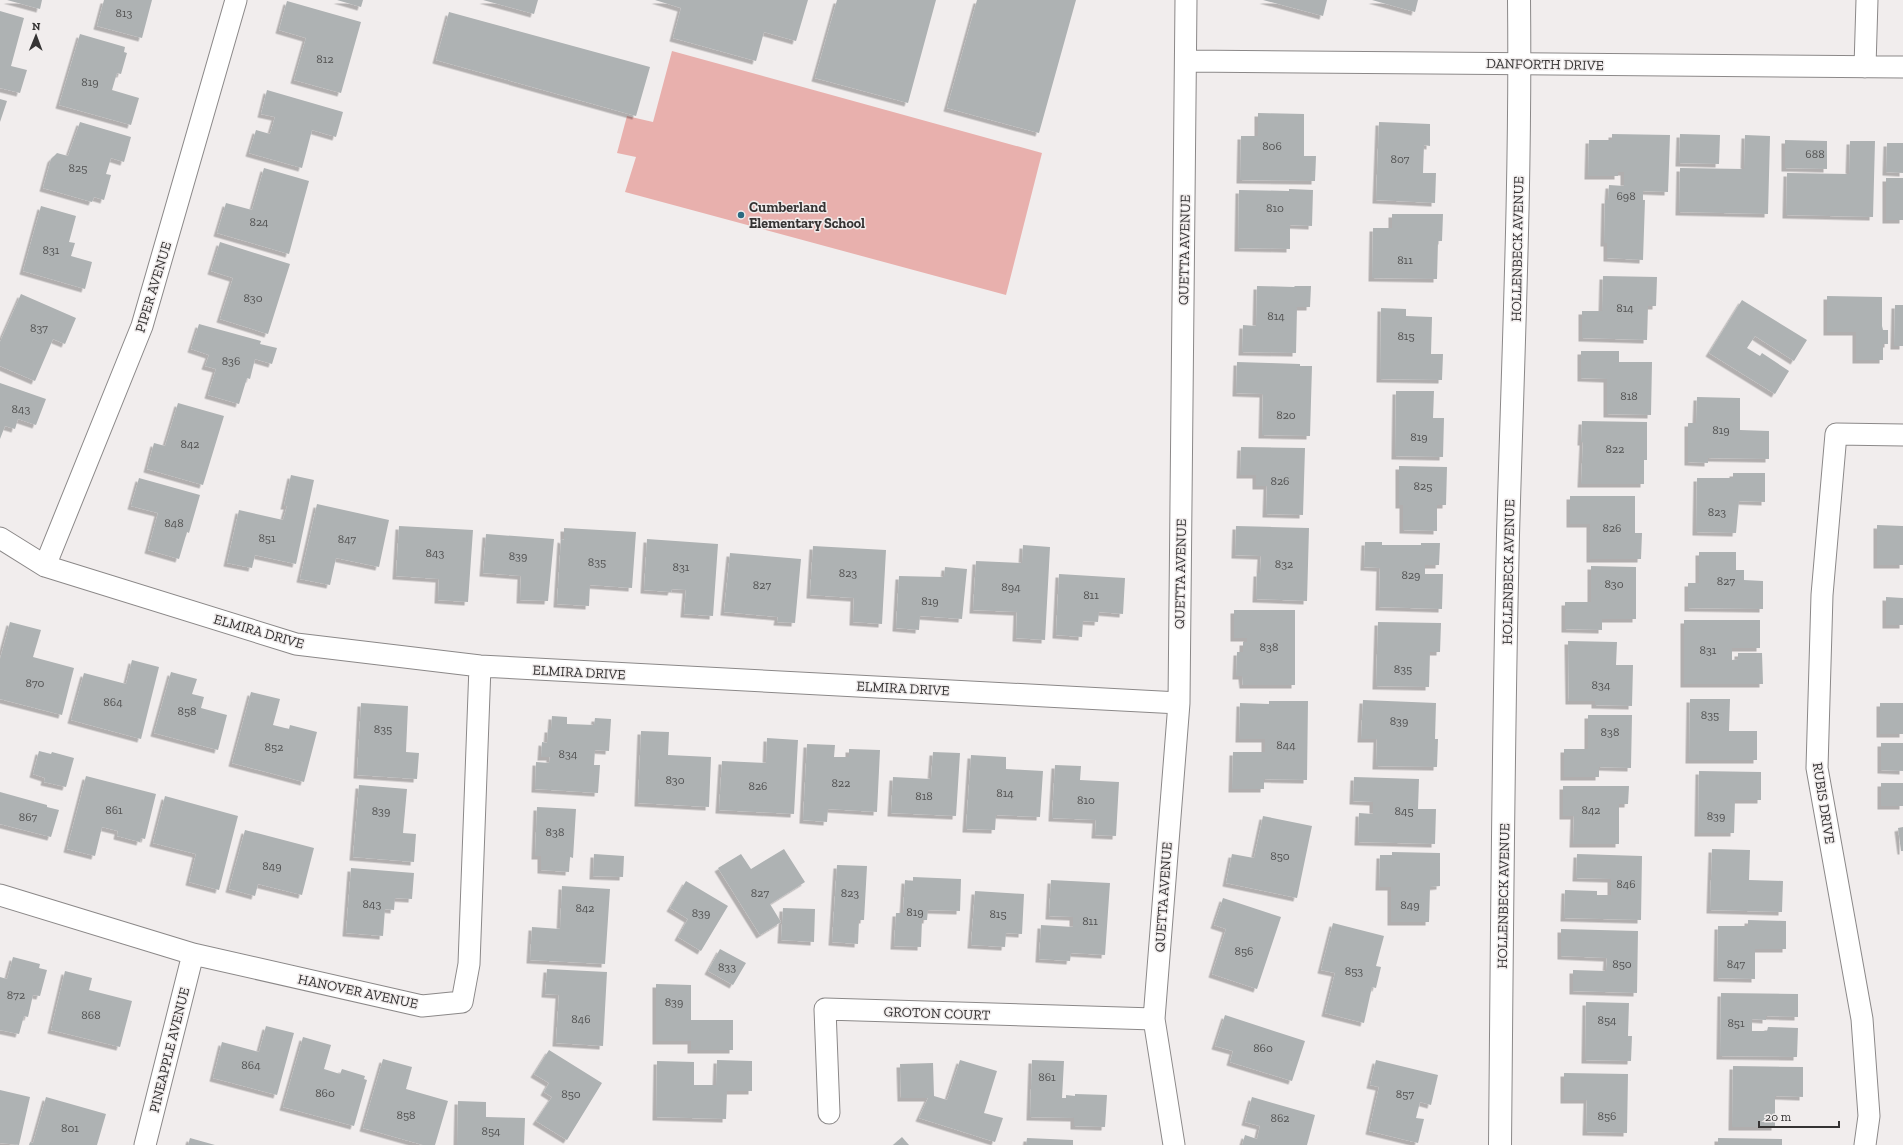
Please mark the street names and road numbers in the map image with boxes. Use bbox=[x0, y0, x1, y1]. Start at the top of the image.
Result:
street label: DANFORTH DRIVE bbox=[1486, 55, 1604, 74]
street label: HOLLENBECK AVENUE bbox=[1508, 176, 1527, 322]
street label: QUETTA AVENUE bbox=[1175, 195, 1194, 305]
street label: PIPER AVENUE bbox=[132, 240, 175, 335]
street label: HOLLENBECK AVENUE bbox=[1499, 499, 1518, 645]
street label: QUETTA AVENUE bbox=[1171, 519, 1190, 629]
street label: ELMIRA DRIVE bbox=[212, 610, 306, 653]
street label: ELMIRA DRIVE bbox=[532, 662, 626, 683]
street label: ELMIRA DRIVE bbox=[856, 678, 950, 699]
street label: RUBIS DRIVE bbox=[1809, 761, 1838, 845]
street label: HOLLENBECK AVENUE bbox=[1494, 823, 1513, 969]
street label: QUETTA AVENUE bbox=[1151, 841, 1176, 953]
street label: HANOVER AVENUE bbox=[296, 970, 420, 1013]
street label: PINEAPPLE AVENUE bbox=[146, 986, 193, 1115]
street label: GROTON COURT bbox=[883, 1003, 991, 1024]

